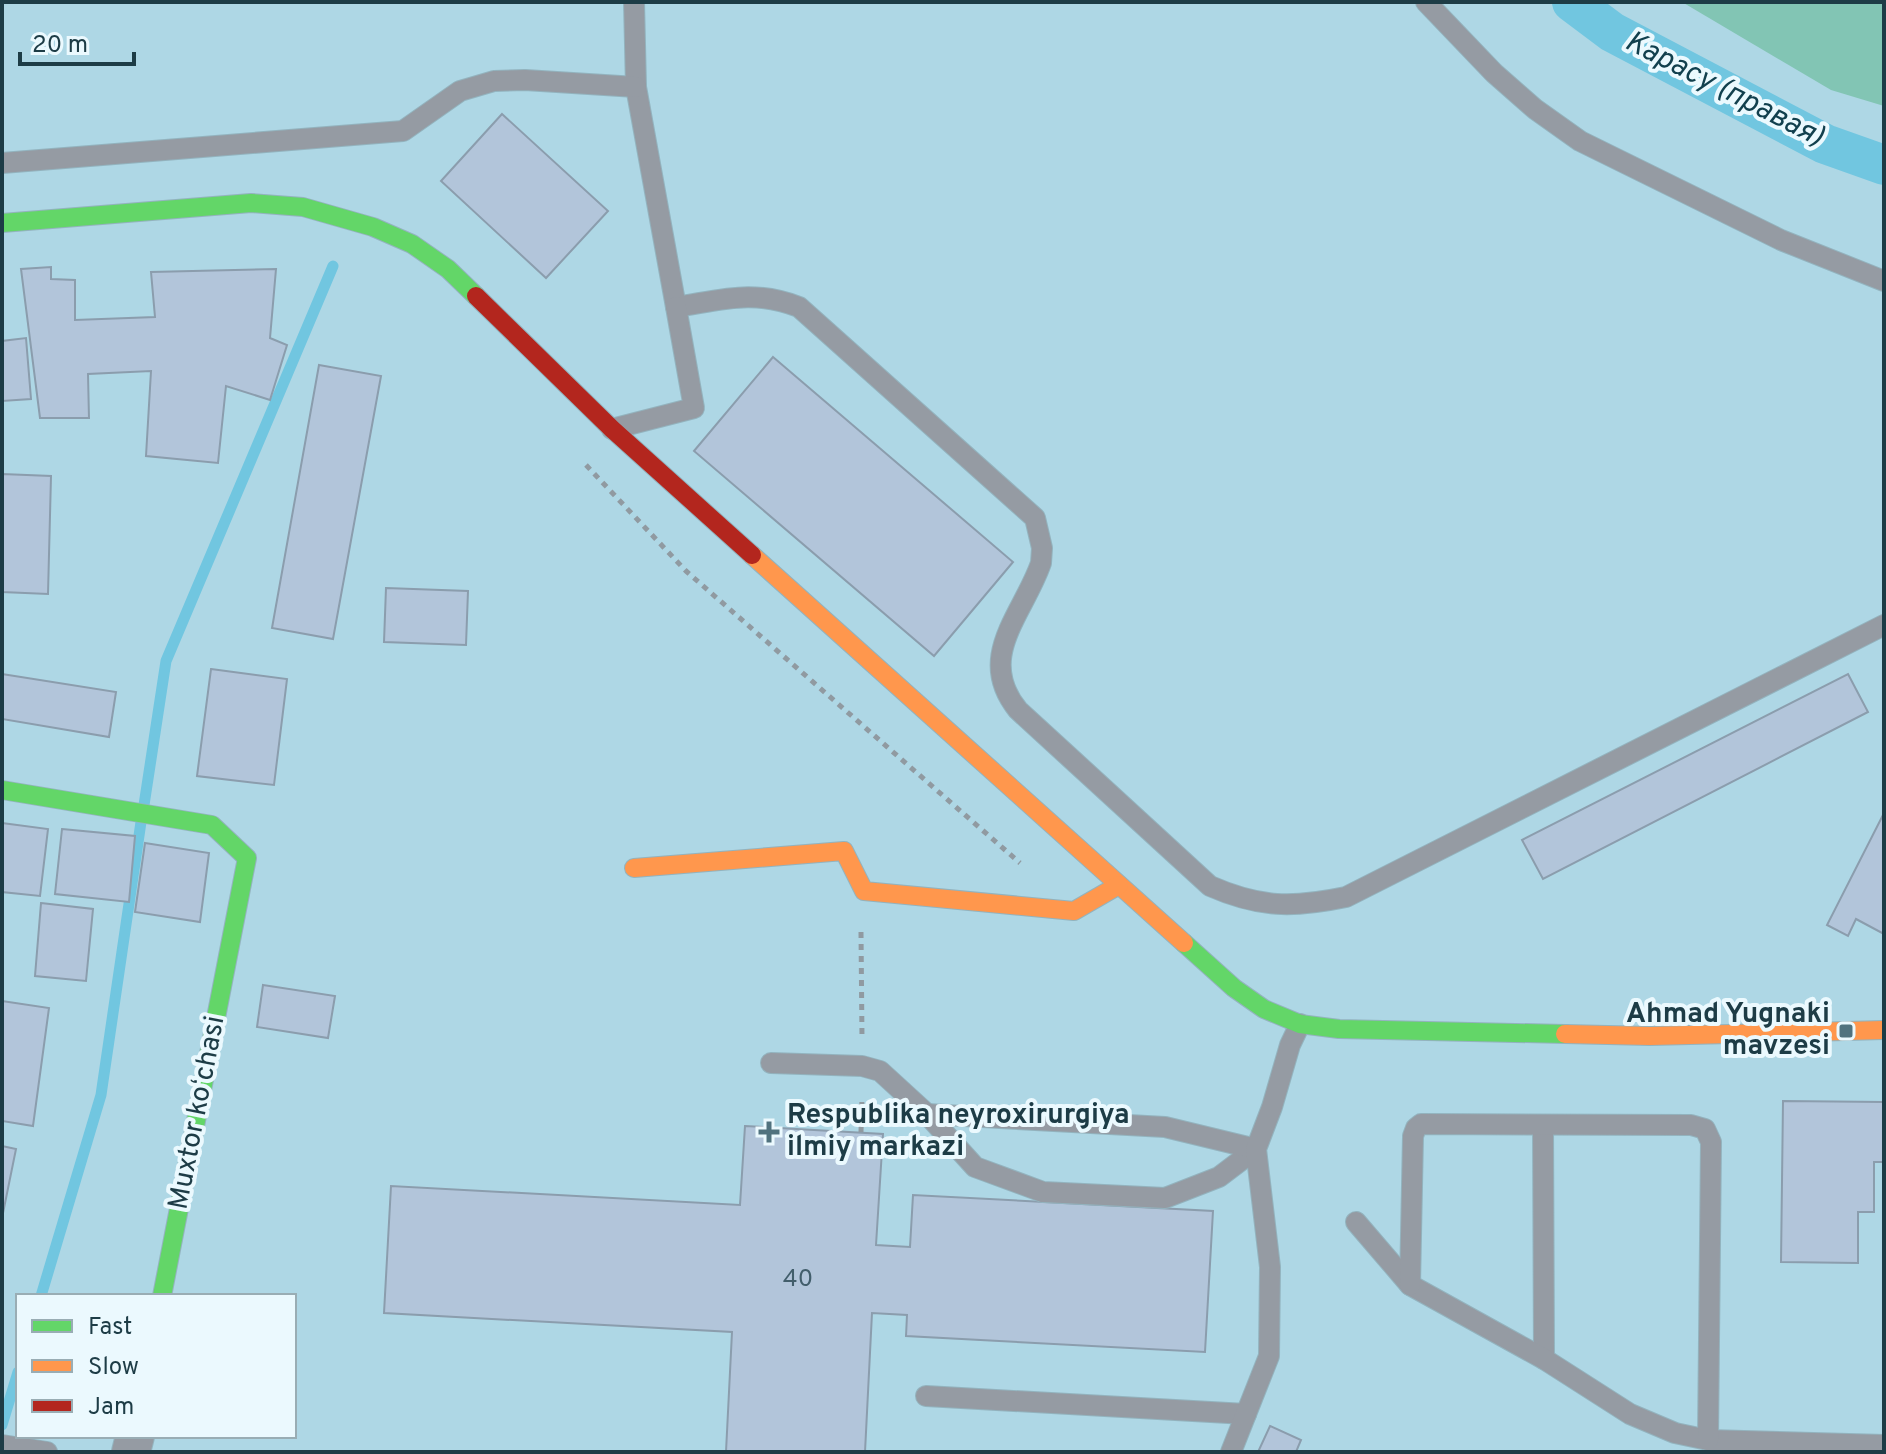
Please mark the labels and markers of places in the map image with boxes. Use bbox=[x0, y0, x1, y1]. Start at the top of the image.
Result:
place label: Ahmad Yugnaki mavzesi bbox=[1626, 997, 1830, 1065]
marker: Ahmad Yugnaki mavzesi bbox=[1837, 1022, 1855, 1040]
place label: Respublika neyroxirurgiya ilmiy markazi bbox=[787, 1098, 1130, 1166]
marker: Respublika neyroxirurgiya ilmiy markazi bbox=[758, 1121, 780, 1143]

